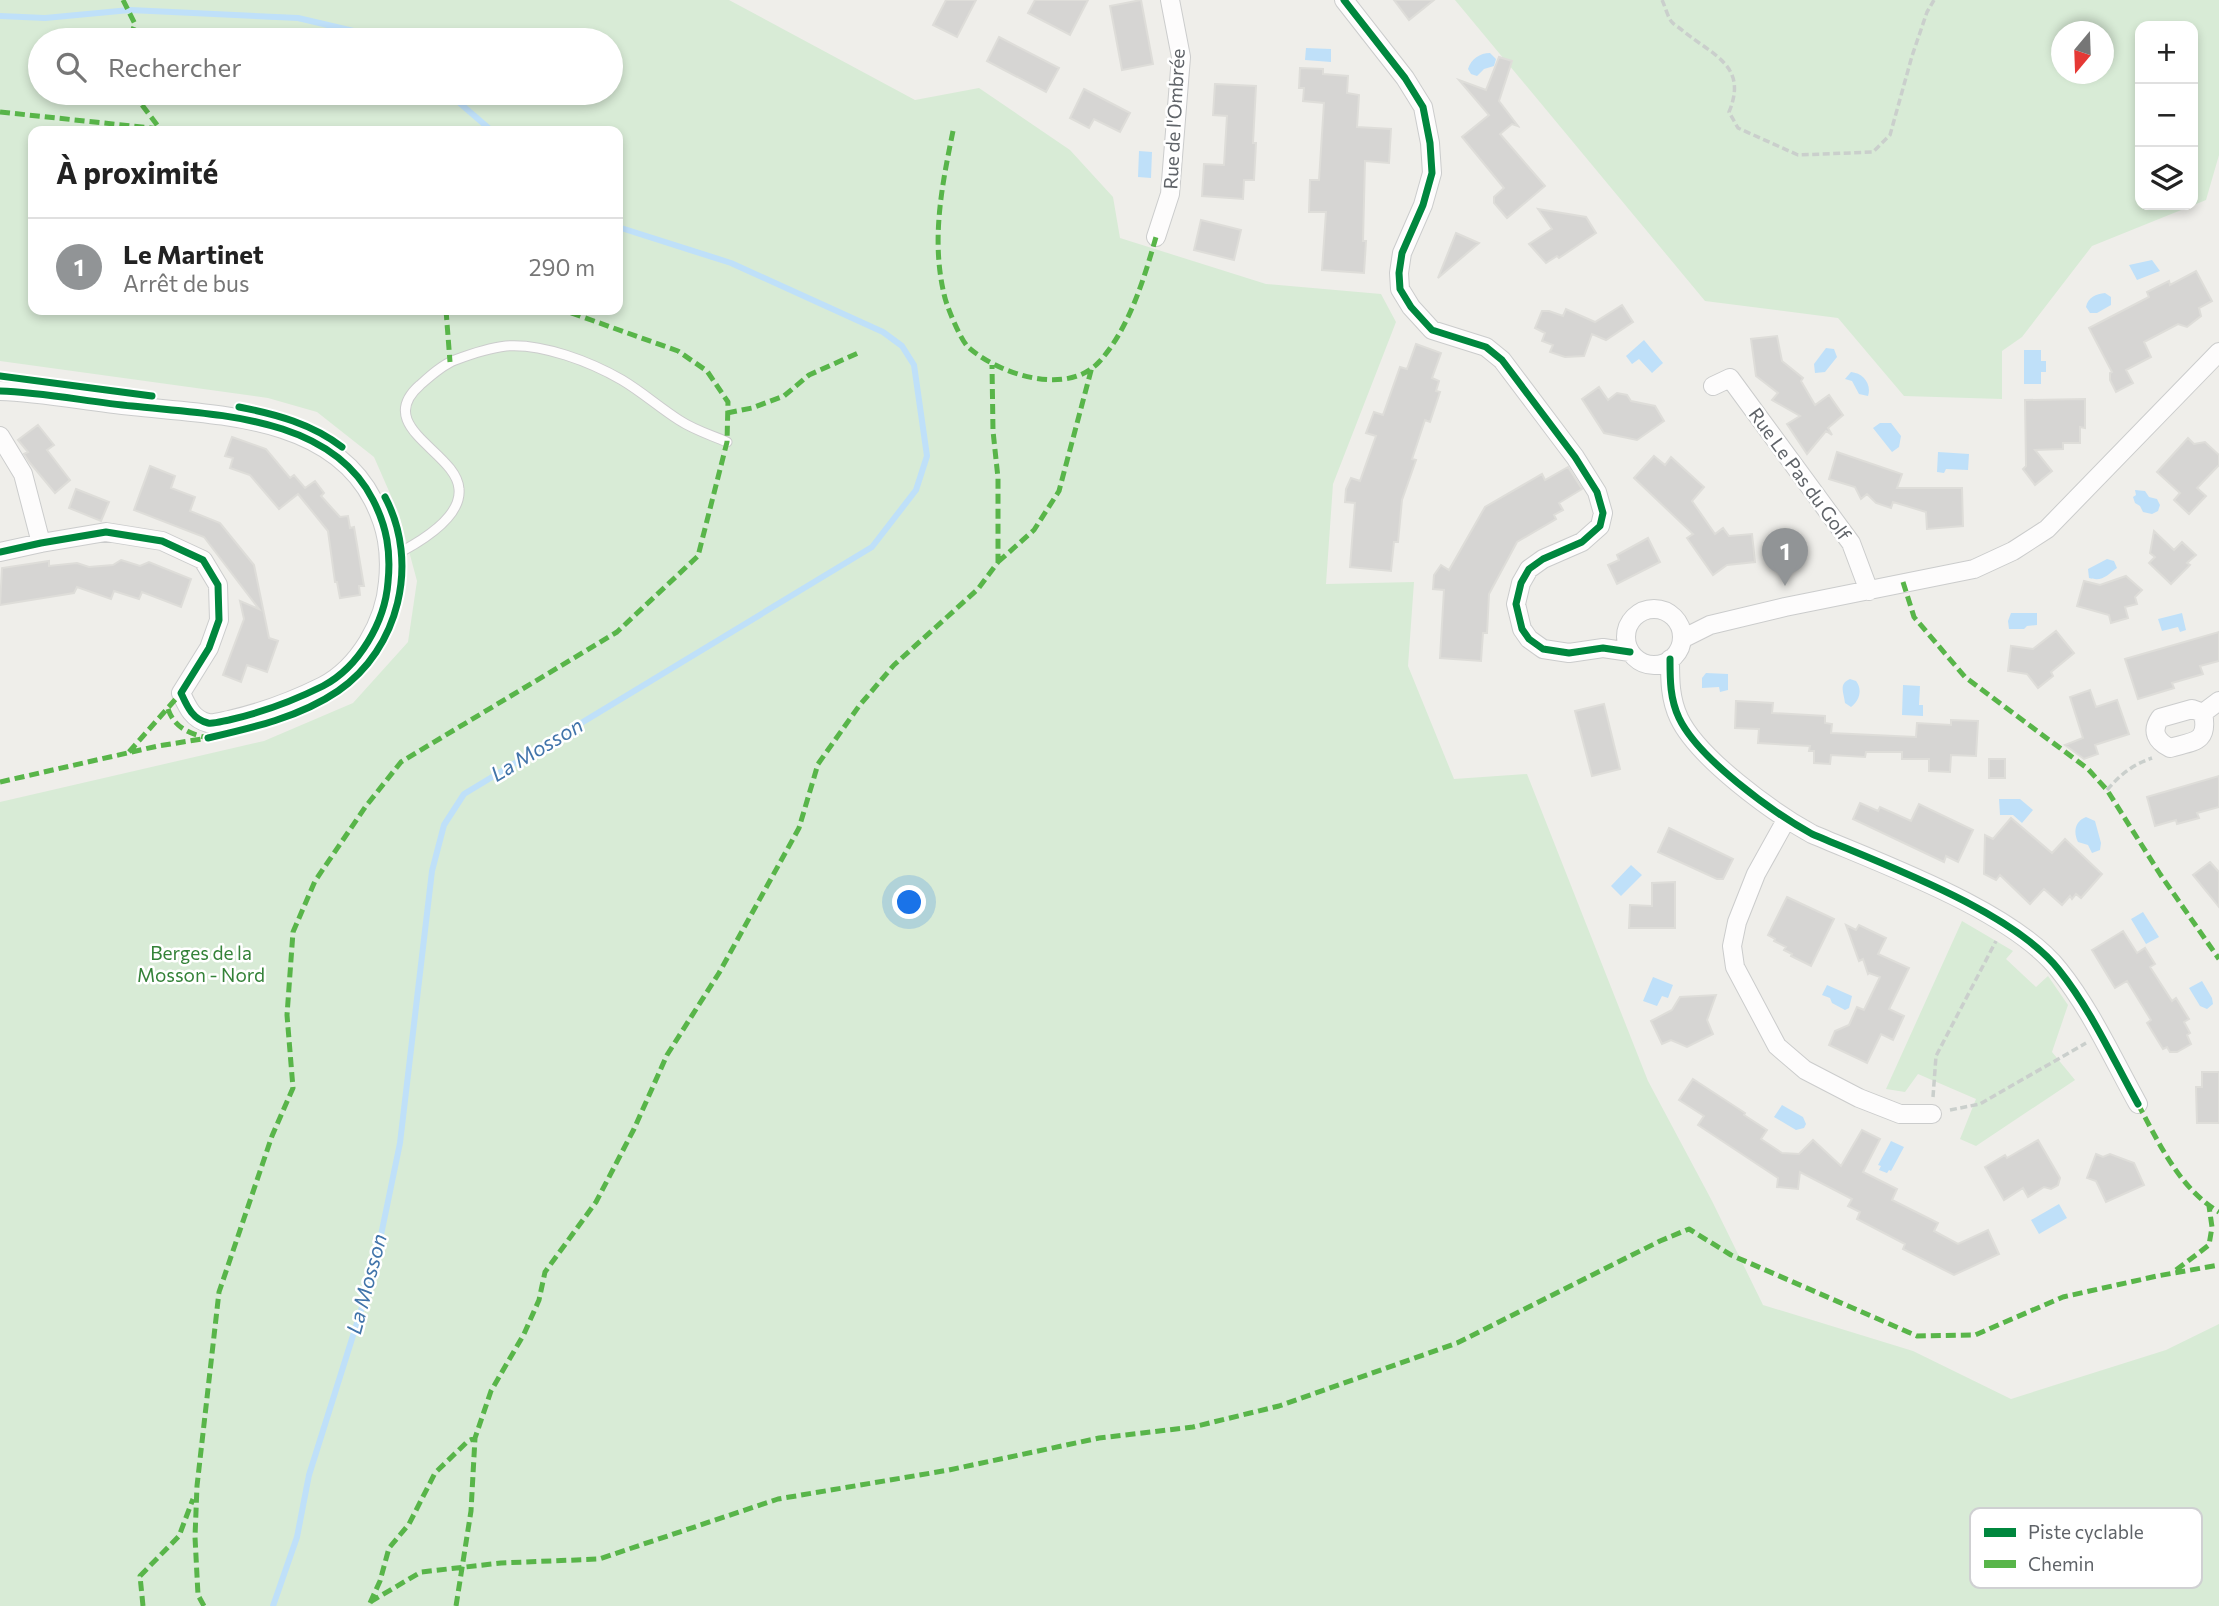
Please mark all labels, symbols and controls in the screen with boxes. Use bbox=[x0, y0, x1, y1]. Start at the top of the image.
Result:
north arrow bbox=[2051, 21, 2114, 84]
map controls bbox=[2135, 21, 2198, 210]
button: + bbox=[2135, 21, 2198, 84]
search box bbox=[28, 28, 623, 105]
icon: search bbox=[52, 48, 90, 86]
street label: Rue de l'Ombrée bbox=[1158, 48, 1189, 190]
text: Rechercher bbox=[108, 51, 242, 82]
button: − bbox=[2135, 84, 2198, 147]
button: layers bbox=[2135, 147, 2198, 210]
text: À proximité bbox=[56, 153, 218, 190]
text: Le Martinet bbox=[123, 238, 264, 269]
text: 1 bbox=[74, 253, 84, 281]
text: 290 m bbox=[529, 253, 595, 281]
text: Arrêt de bus bbox=[123, 269, 249, 297]
street label: Rue Le Pas du Golf bbox=[1745, 403, 1857, 545]
pin: 1 bbox=[1762, 528, 1808, 586]
water label: La Mosson bbox=[486, 711, 587, 786]
your location bbox=[892, 885, 926, 919]
park label: Berges de la Mosson - Nord bbox=[137, 941, 265, 986]
water label: La Mosson bbox=[340, 1231, 391, 1337]
legend bbox=[1970, 1508, 2202, 1588]
text: Piste cyclable bbox=[2028, 1520, 2144, 1543]
text: Chemin bbox=[2028, 1552, 2094, 1575]

